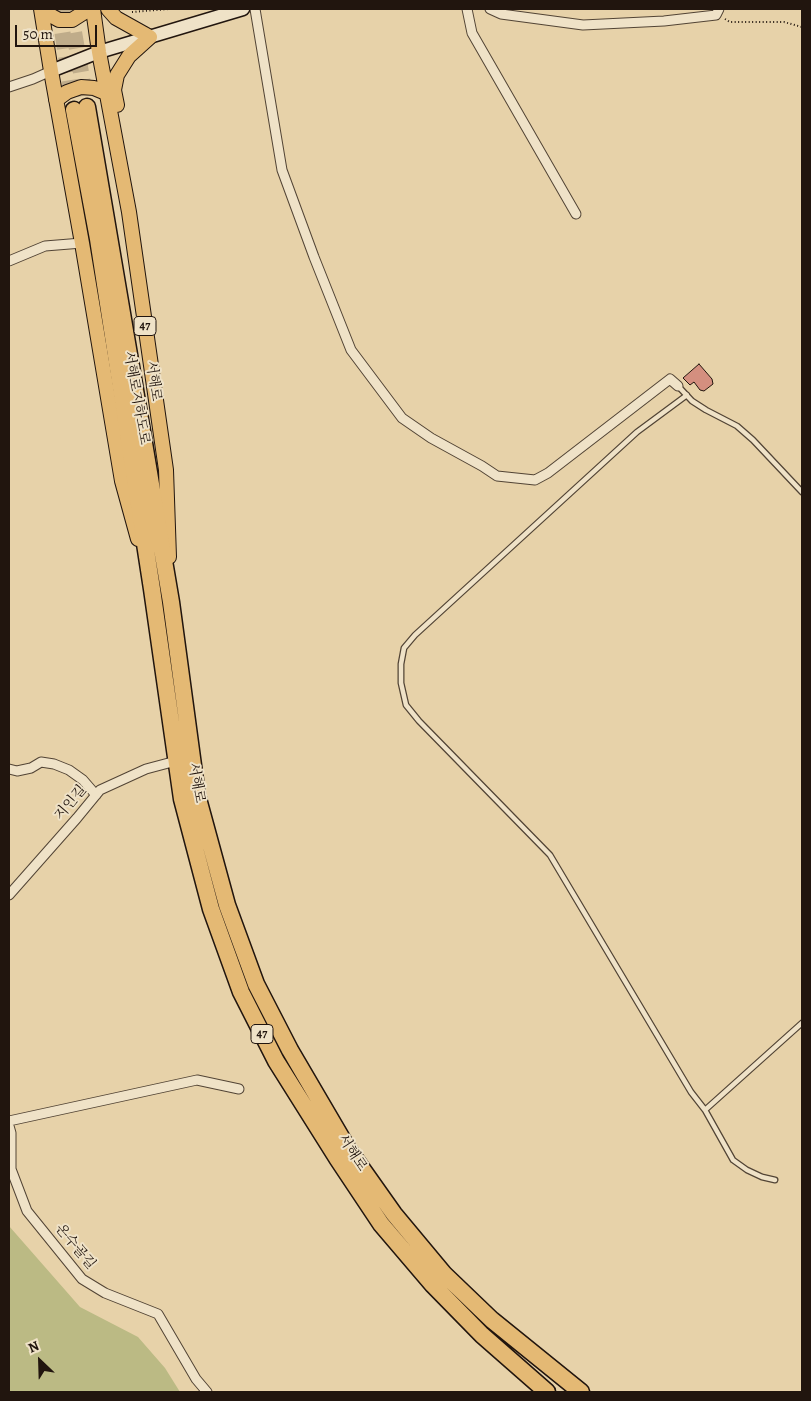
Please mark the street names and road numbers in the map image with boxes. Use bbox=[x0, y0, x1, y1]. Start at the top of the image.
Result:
road number: 47 bbox=[134, 316, 156, 336]
street label: 서해로지하도로 bbox=[120, 350, 152, 446]
street label: 서해로 bbox=[142, 360, 164, 402]
street label: 서해로 bbox=[184, 762, 208, 804]
street label: 지인길 bbox=[52, 782, 90, 824]
road number: 47 bbox=[251, 1024, 273, 1044]
street label: 서해로 bbox=[334, 1131, 370, 1175]
street label: 온수골길 bbox=[51, 1221, 99, 1273]

